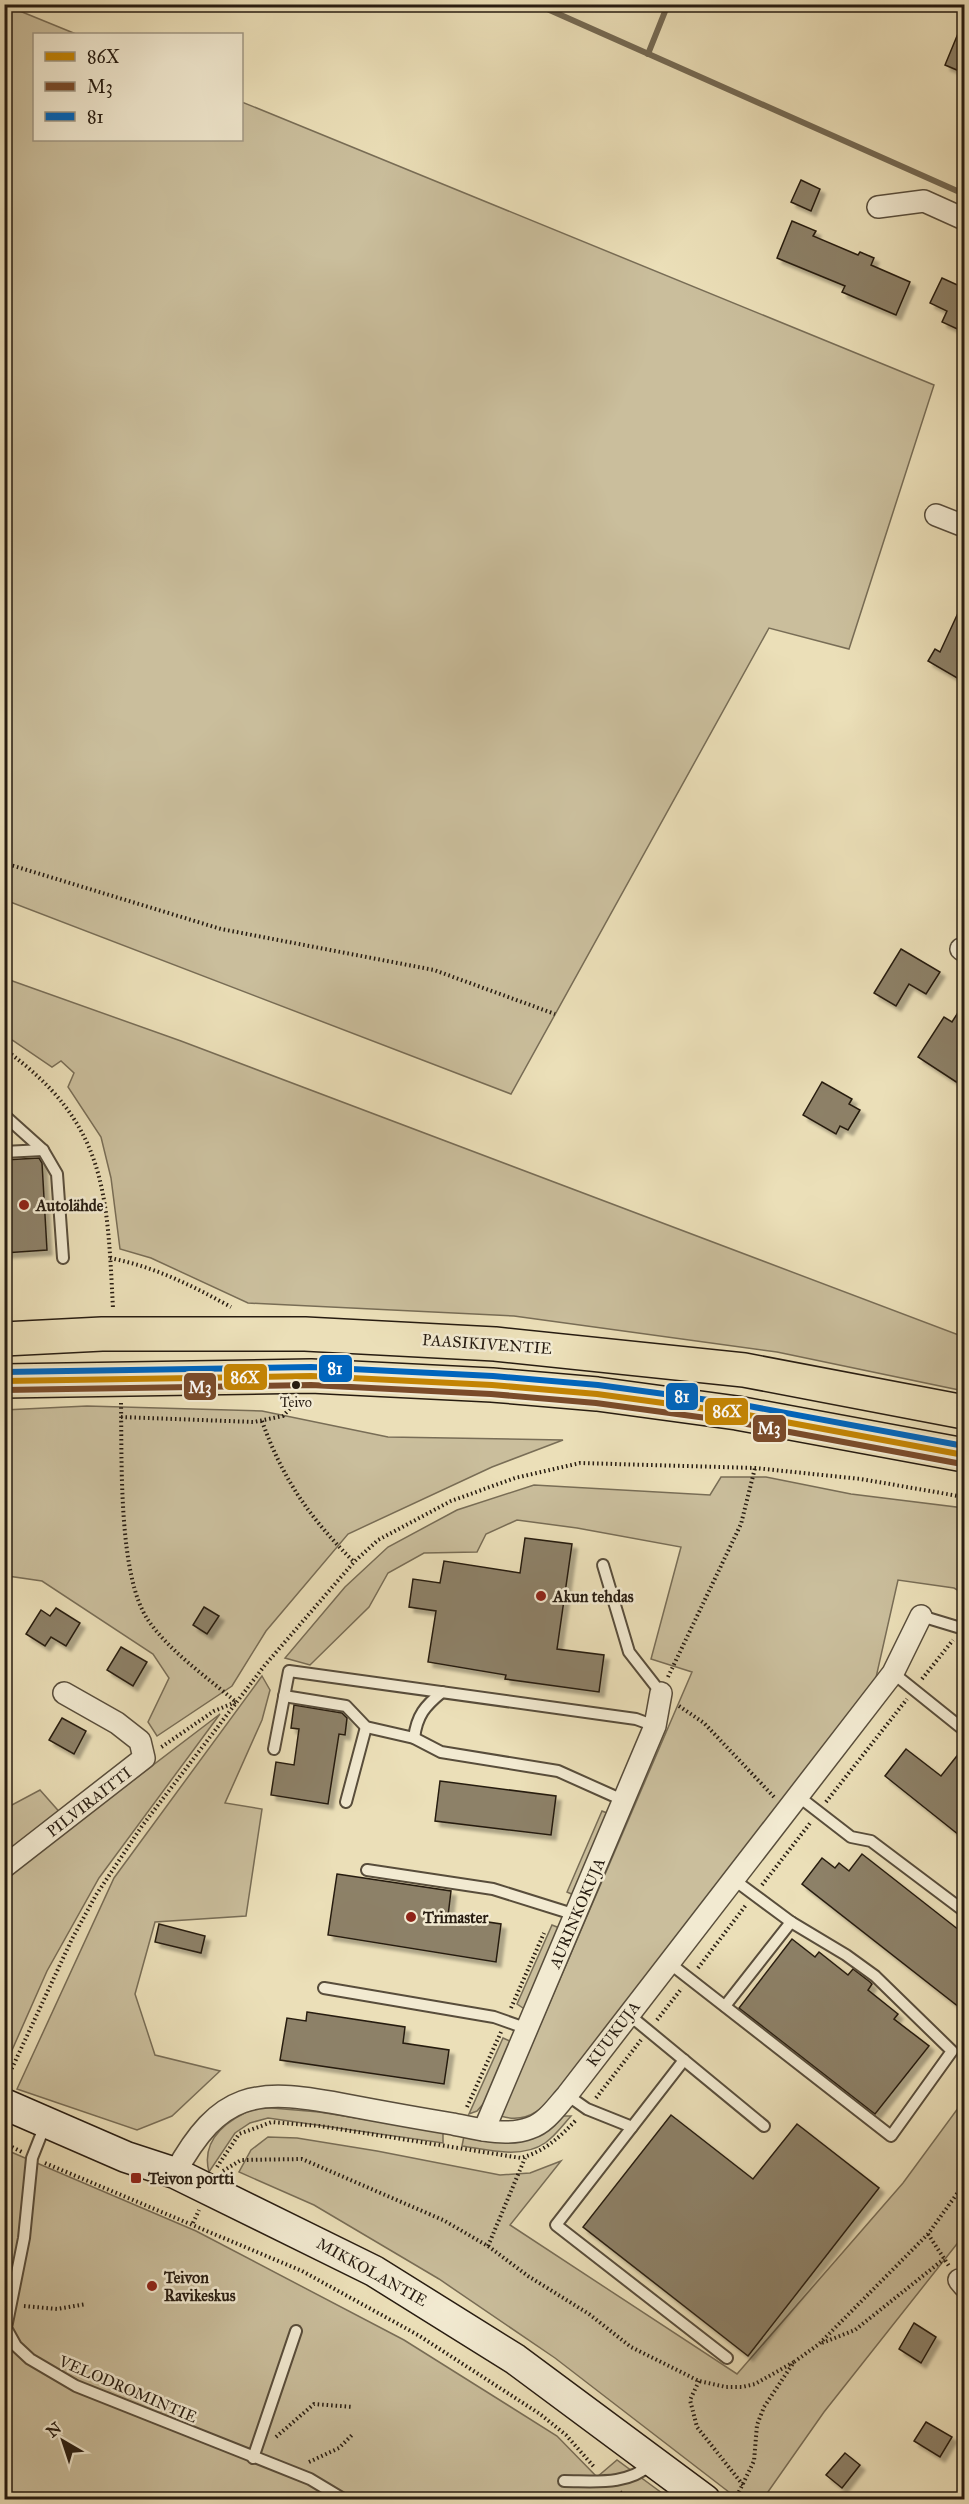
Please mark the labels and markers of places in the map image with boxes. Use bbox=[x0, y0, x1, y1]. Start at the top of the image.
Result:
place label: Autolähde bbox=[35, 1196, 104, 1215]
marker: Autolähde bbox=[17, 1198, 31, 1212]
marker: Teivo bbox=[290, 1379, 302, 1391]
place label: Teivo bbox=[280, 1394, 312, 1411]
place label: Akun tehdas bbox=[552, 1587, 634, 1606]
marker: Akun tehdas bbox=[534, 1589, 548, 1603]
place label: Trimaster bbox=[422, 1908, 489, 1927]
marker: Trimaster bbox=[404, 1910, 418, 1924]
place label: Teivon portti bbox=[147, 2169, 235, 2189]
marker: Teivon portti bbox=[129, 2171, 143, 2185]
place label: Teivon Ravikeskus bbox=[163, 2268, 236, 2305]
marker: Teivon Ravikeskus bbox=[145, 2279, 159, 2293]

